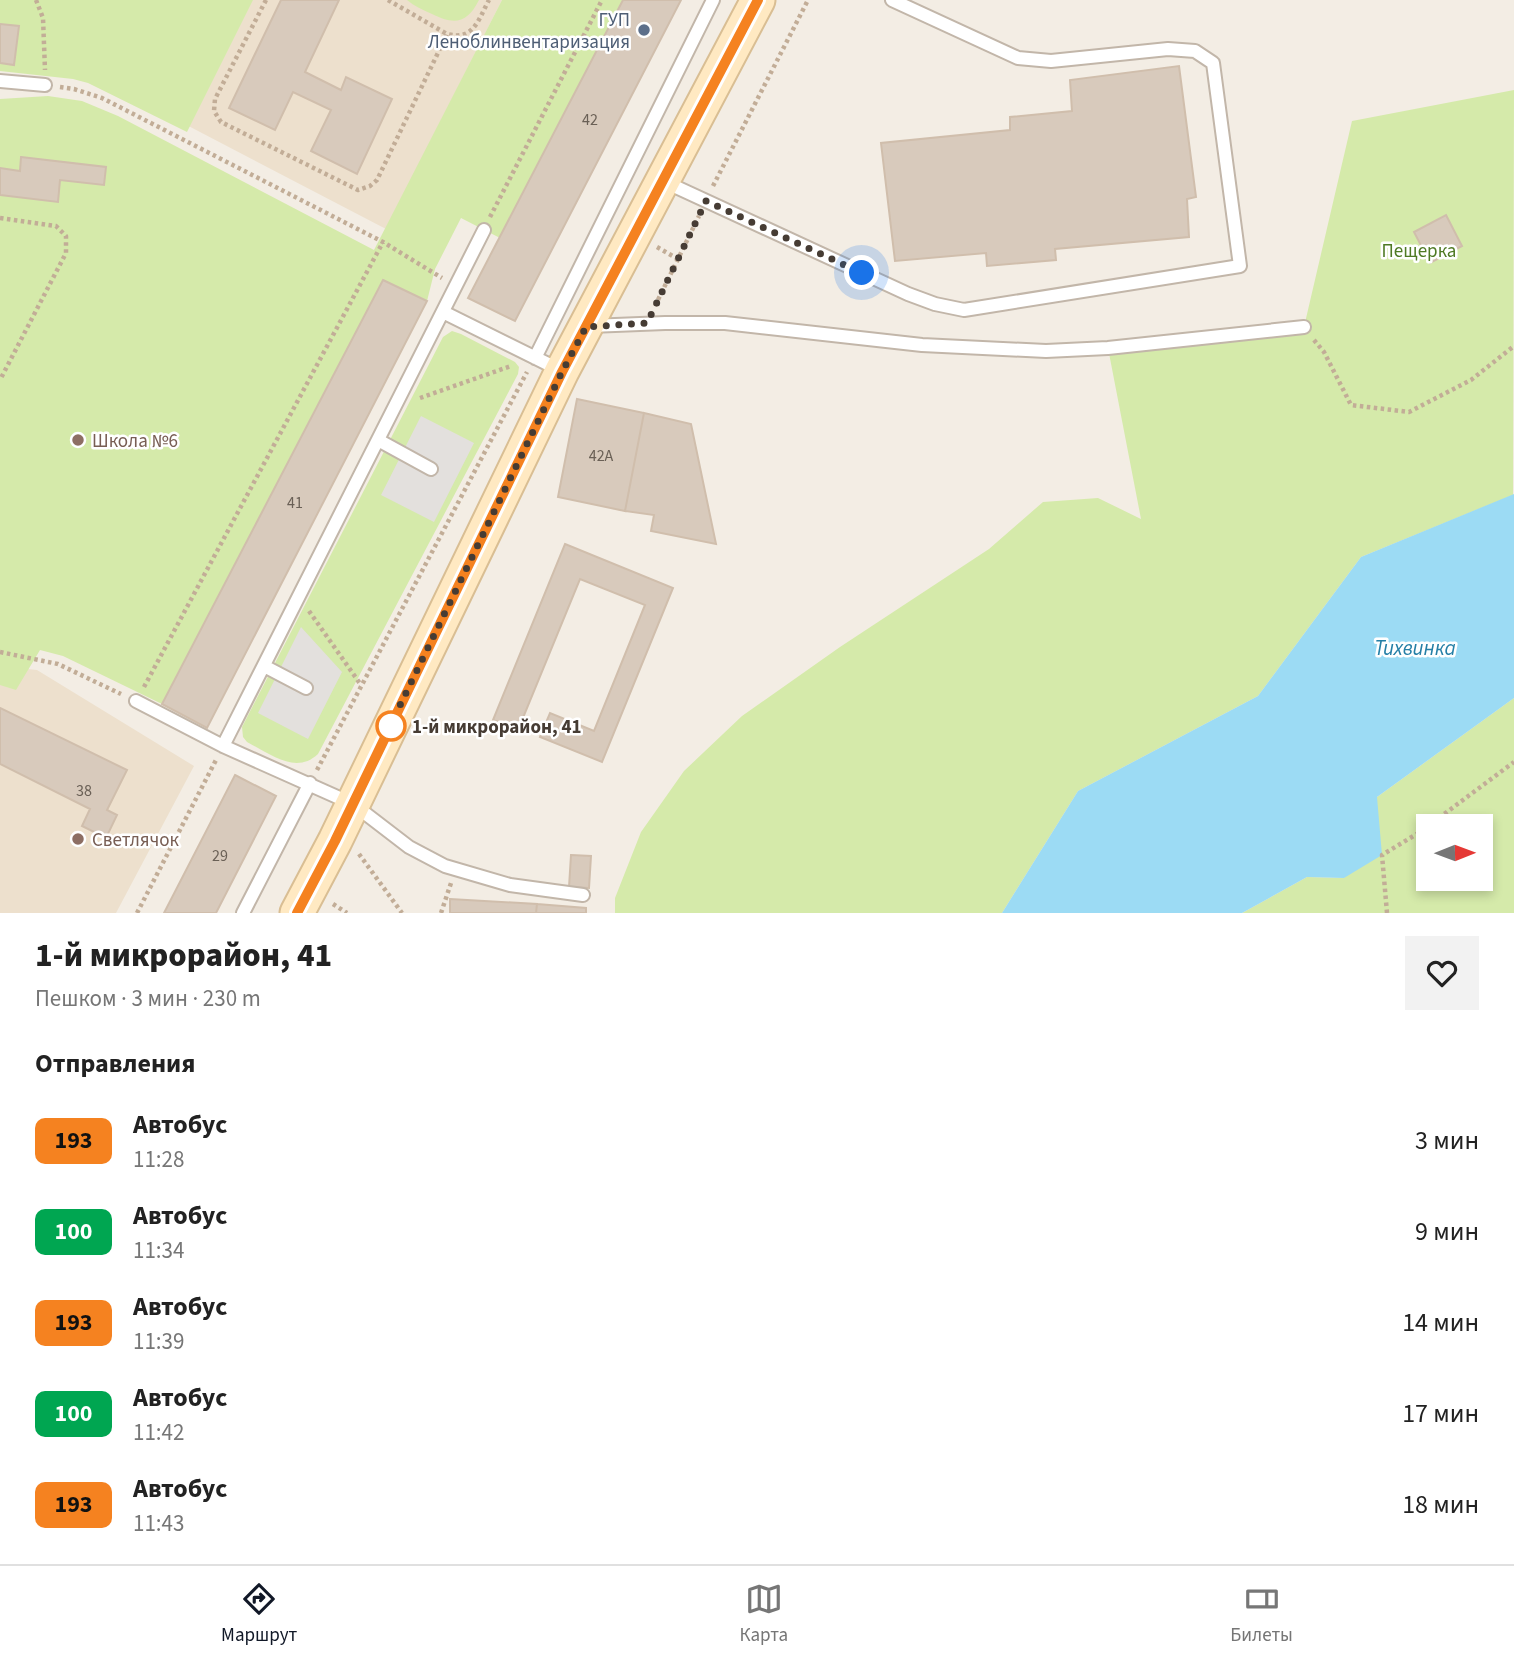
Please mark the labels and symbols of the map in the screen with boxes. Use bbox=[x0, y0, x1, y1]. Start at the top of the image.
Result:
place label: ГУП Леноблинвентаризация bbox=[428, 7, 630, 56]
marker: ГУП Леноблинвентаризация bbox=[636, 22, 652, 38]
house number: 42 bbox=[582, 109, 598, 131]
park label: Пещерка bbox=[1382, 238, 1456, 265]
your location bbox=[844, 255, 879, 290]
place label: Школа №6 bbox=[92, 428, 178, 455]
marker: Школа №6 bbox=[70, 432, 86, 448]
house number: 42А bbox=[589, 445, 614, 467]
house number: 41 bbox=[287, 492, 303, 514]
water label: Тихвинка bbox=[1374, 633, 1456, 663]
marker: 1-й микрорайон, 41 bbox=[376, 711, 406, 741]
place label: 1-й микрорайон, 41 bbox=[412, 714, 582, 741]
house number: 38 bbox=[76, 780, 92, 802]
north arrow bbox=[1416, 814, 1493, 891]
place label: Светлячок bbox=[92, 827, 180, 854]
marker: Светлячок bbox=[70, 831, 86, 847]
house number: 29 bbox=[212, 845, 228, 867]

